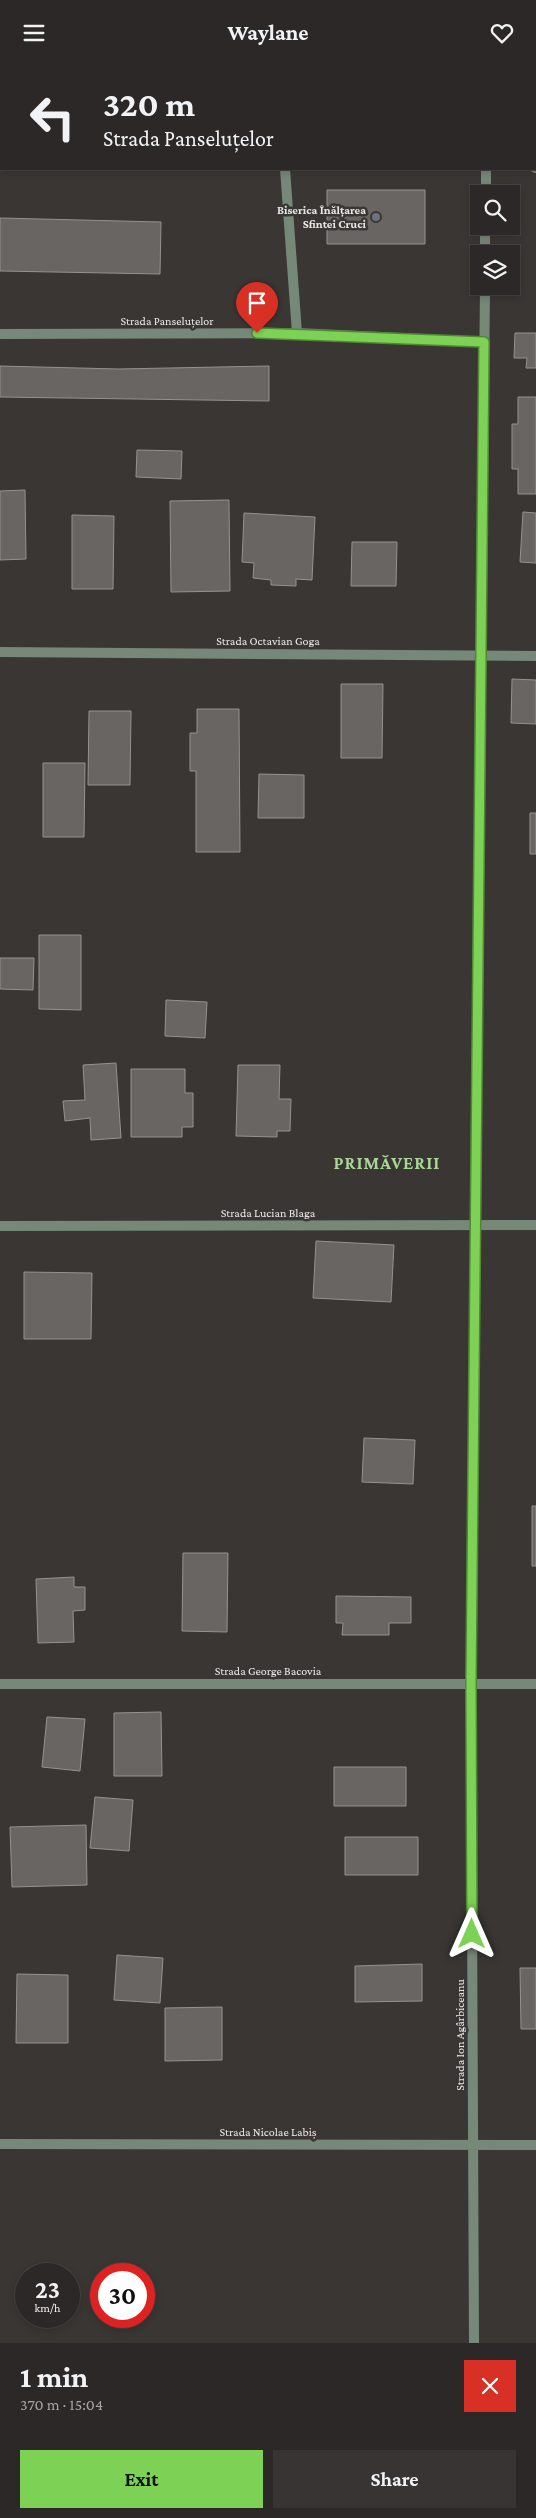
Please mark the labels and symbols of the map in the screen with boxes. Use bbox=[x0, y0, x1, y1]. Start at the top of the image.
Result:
place label: Biserica Înălțarea Sfintei Cruci bbox=[277, 203, 367, 231]
marker: Biserica Înălțarea Sfintei Cruci bbox=[370, 211, 382, 223]
pin bbox=[236, 282, 278, 333]
street label: Strada Panseluțelor bbox=[120, 314, 214, 329]
street label: Strada Octavian Goga bbox=[216, 634, 320, 648]
district label: PRIMĂVERII bbox=[334, 1153, 440, 1173]
street label: Strada Lucian Blaga bbox=[221, 1206, 316, 1220]
street label: Strada George Bacovia bbox=[215, 1664, 322, 1678]
position arrow bbox=[445, 1907, 497, 1959]
street label: Strada Ion Agârbiceanu bbox=[453, 1979, 467, 2091]
street label: Strada Nicolae Labiș bbox=[220, 2125, 317, 2140]
speed limit sign: 30 bbox=[90, 2263, 155, 2328]

